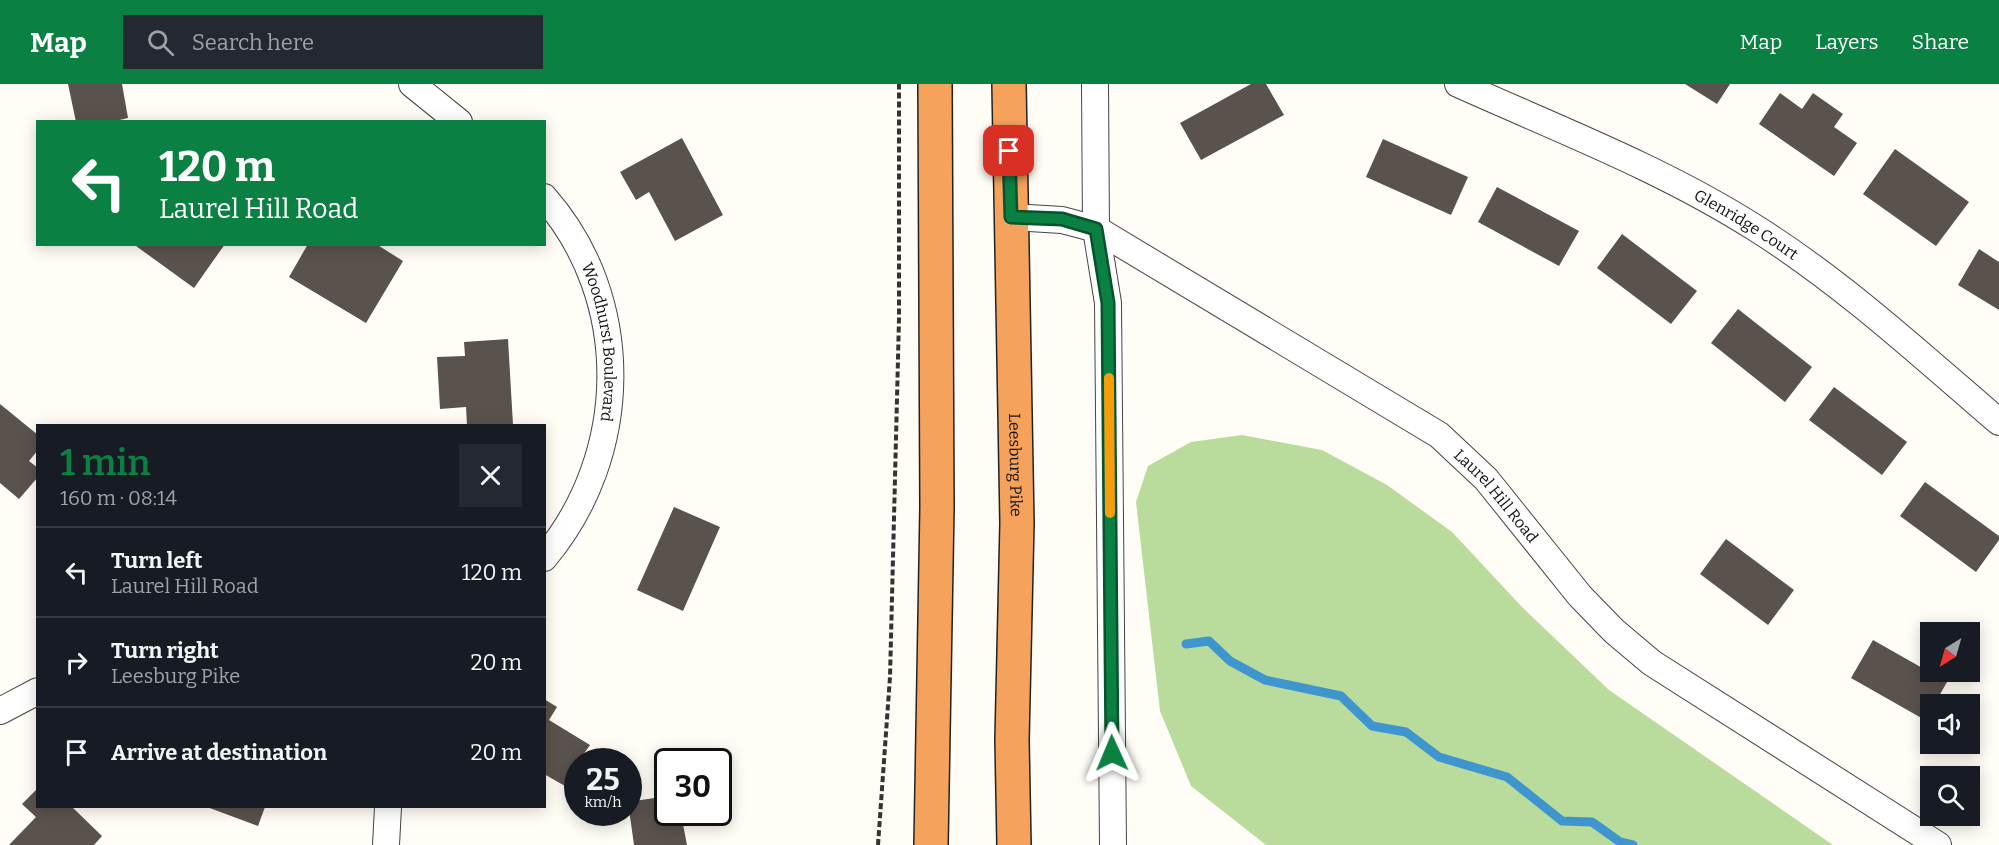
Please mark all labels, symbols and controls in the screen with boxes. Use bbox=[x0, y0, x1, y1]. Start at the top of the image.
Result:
search box bbox=[123, 15, 543, 69]
text: Map bbox=[30, 26, 87, 59]
icon: search bbox=[144, 26, 177, 59]
text: Search here bbox=[192, 29, 314, 56]
text: Map bbox=[1740, 29, 1782, 55]
text: Layers bbox=[1815, 29, 1879, 55]
text: Share bbox=[1912, 29, 1969, 55]
pin bbox=[983, 125, 1034, 176]
icon: arrive bbox=[992, 134, 1025, 167]
text: 120 m bbox=[159, 142, 275, 192]
icon: left bbox=[60, 144, 138, 222]
street label: Glenridge Court bbox=[1691, 185, 1802, 263]
text: Laurel Hill Road bbox=[159, 193, 358, 225]
street label: Woodhurst Boulevard bbox=[578, 260, 620, 424]
street label: Leesburg Pike bbox=[1006, 413, 1026, 517]
text: 1 min bbox=[60, 441, 151, 485]
button: close bbox=[459, 444, 522, 507]
street label: Laurel Hill Road bbox=[1450, 445, 1543, 546]
text: 160 m · 08:14 bbox=[60, 486, 177, 510]
text: Turn left bbox=[111, 547, 203, 574]
icon: left bbox=[60, 556, 93, 589]
text: 120 m bbox=[462, 559, 522, 586]
text: Laurel Hill Road bbox=[111, 574, 259, 598]
north arrow bbox=[1920, 622, 1980, 682]
map controls bbox=[1920, 622, 1980, 826]
text: Turn right bbox=[111, 637, 219, 664]
icon: right bbox=[60, 646, 93, 679]
text: 20 m bbox=[471, 649, 522, 676]
text: Leesburg Pike bbox=[111, 664, 240, 688]
button: sound bbox=[1920, 694, 1980, 754]
position arrow bbox=[1080, 721, 1144, 785]
icon: arrive bbox=[60, 736, 93, 769]
text: Arrive at destination bbox=[111, 739, 327, 766]
text: 20 m bbox=[471, 739, 522, 766]
speed limit sign: 30 bbox=[654, 748, 732, 826]
text: 25 bbox=[586, 762, 620, 798]
button: search bbox=[1920, 766, 1980, 826]
text: km/h bbox=[584, 793, 622, 811]

